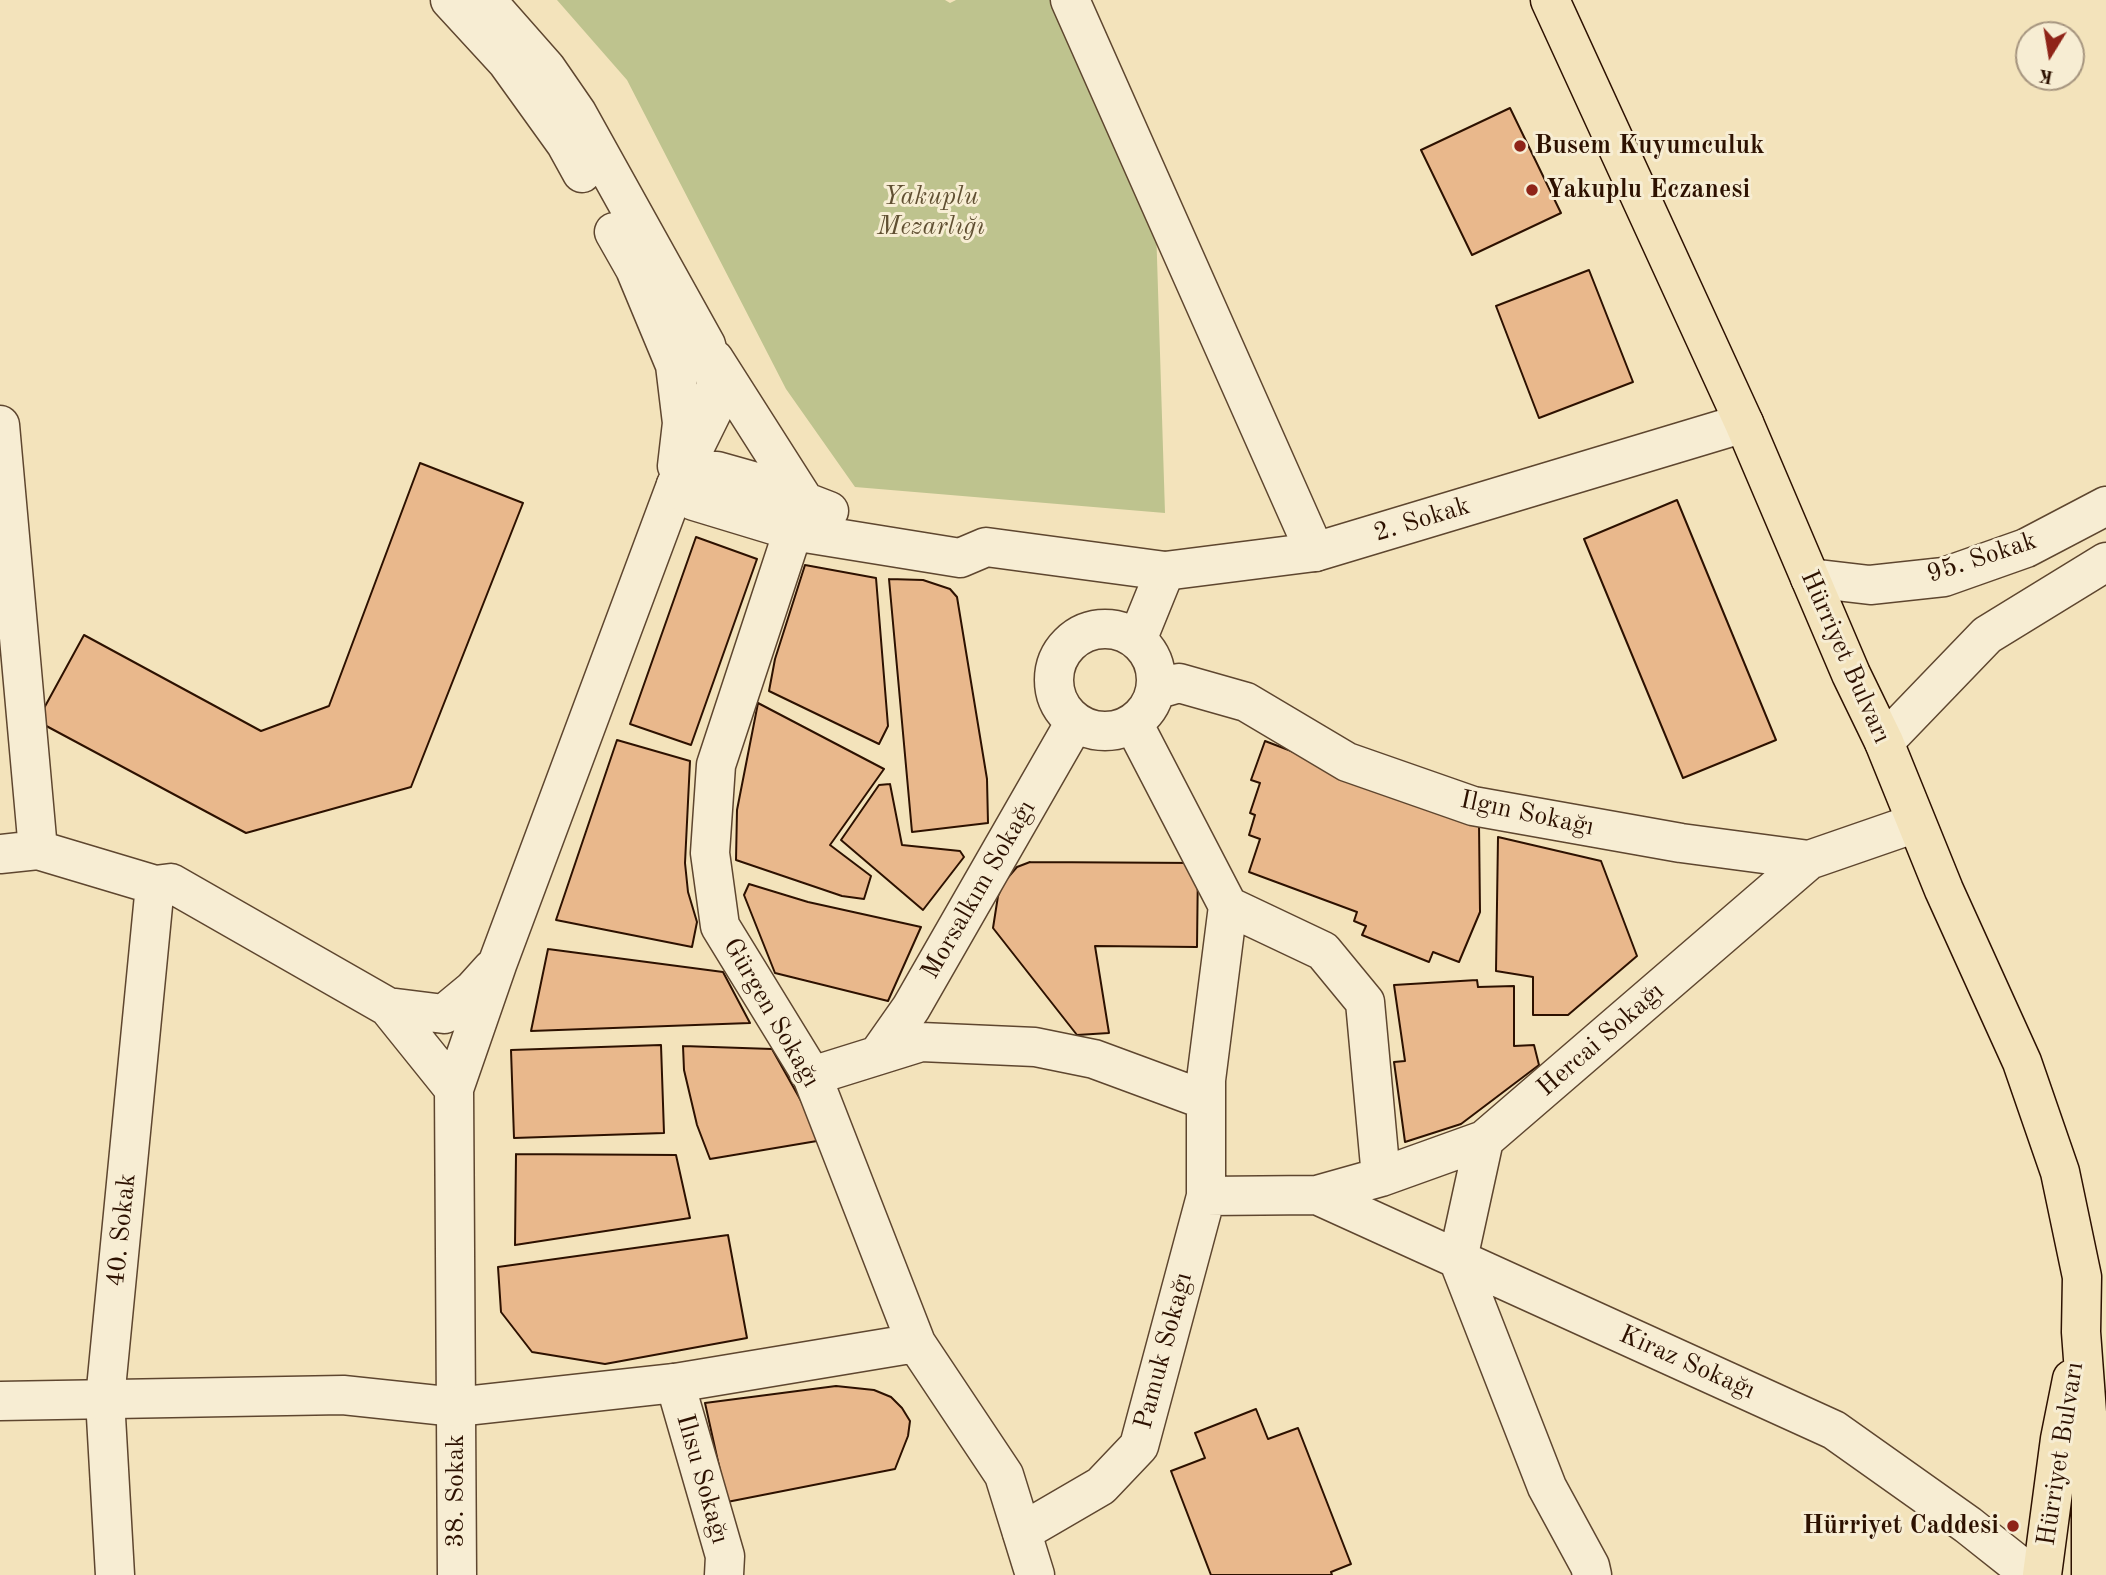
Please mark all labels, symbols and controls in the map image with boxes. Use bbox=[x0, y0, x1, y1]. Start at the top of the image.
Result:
north arrow bbox=[2015, 21, 2085, 91]
text: K bbox=[2037, 64, 2055, 86]
place label: Busem Kuyumculuk bbox=[1534, 130, 1765, 162]
marker: Busem Kuyumculuk bbox=[1512, 138, 1528, 154]
place label: Yakuplu Eczanesi bbox=[1546, 174, 1750, 206]
park label: Yakuplu Mezarlığı bbox=[877, 181, 985, 242]
marker: Yakuplu Eczanesi bbox=[1524, 182, 1540, 198]
street label: 2. Sokak bbox=[1370, 491, 1474, 549]
street label: 95. Sokak bbox=[1923, 526, 2041, 590]
street label: Hürriyet Bulvarı bbox=[1793, 566, 1897, 748]
street label: Ilgın Sokağı bbox=[1457, 785, 1597, 843]
street label: Morsalkım Sokağı bbox=[915, 795, 1043, 985]
street label: Gürgen Sokağı bbox=[716, 933, 826, 1093]
street label: Hercai Sokağı bbox=[1531, 976, 1671, 1104]
street label: 40. Sokak bbox=[101, 1172, 143, 1288]
street label: Pamuk Sokağı bbox=[1128, 1269, 1200, 1433]
street label: Kiraz Sokağı bbox=[1614, 1319, 1760, 1407]
street label: Hürriyet Bulvarı bbox=[2031, 1360, 2091, 1548]
street label: Ilısu Sokağı bbox=[669, 1411, 735, 1547]
street label: 38. Sokak bbox=[440, 1434, 472, 1548]
place label: Hürriyet Caddesi bbox=[1802, 1510, 1999, 1542]
marker: Hürriyet Caddesi bbox=[2005, 1518, 2021, 1534]

